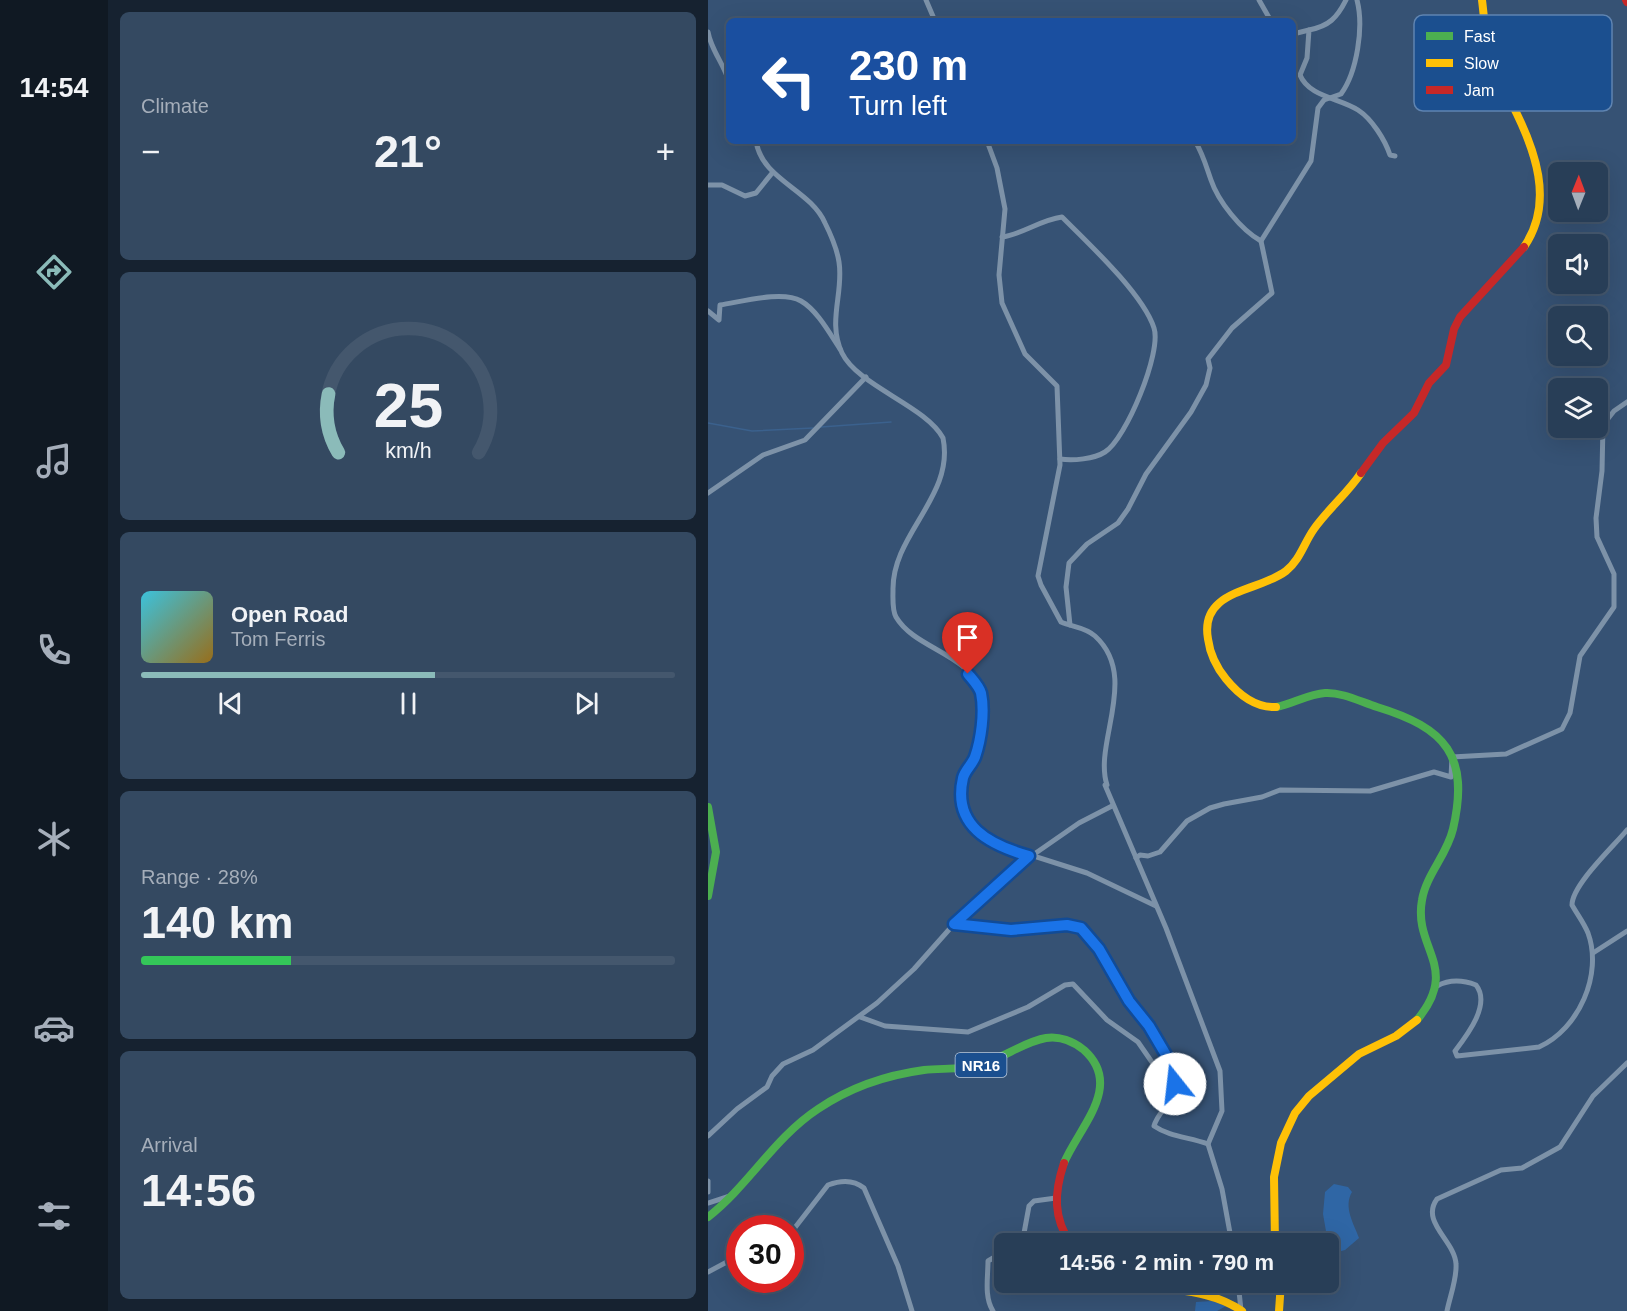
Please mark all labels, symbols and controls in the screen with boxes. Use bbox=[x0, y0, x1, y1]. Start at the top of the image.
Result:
legend bbox=[1414, 15, 1612, 111]
text: Fast bbox=[1464, 28, 1496, 45]
icon: left bbox=[750, 42, 828, 120]
text: 230 m bbox=[849, 42, 968, 89]
text: Slow bbox=[1464, 55, 1499, 72]
text: 14:54 bbox=[19, 73, 89, 103]
text: Jam bbox=[1464, 82, 1494, 99]
text: Turn left bbox=[849, 91, 947, 121]
text: Climate bbox=[141, 95, 209, 117]
text: 21° bbox=[374, 126, 442, 177]
text: − bbox=[141, 133, 160, 170]
text: + bbox=[656, 133, 675, 170]
north arrow bbox=[1548, 162, 1608, 222]
map controls bbox=[1548, 162, 1608, 438]
button: sound bbox=[1548, 234, 1608, 294]
icon: directions bbox=[33, 251, 75, 293]
button: search bbox=[1548, 306, 1608, 366]
text: 25 bbox=[373, 371, 443, 440]
button: layers bbox=[1548, 378, 1608, 438]
text: km/h bbox=[385, 439, 431, 463]
icon: music bbox=[33, 440, 75, 482]
text: Open Road bbox=[231, 602, 348, 627]
pin bbox=[942, 612, 993, 674]
icon: arrive bbox=[951, 621, 984, 654]
text: Tom Ferris bbox=[231, 628, 325, 650]
icon: phone bbox=[33, 629, 75, 671]
icon: previous bbox=[214, 687, 247, 720]
icon: pause bbox=[392, 687, 425, 720]
icon: next bbox=[570, 687, 603, 720]
icon: climate bbox=[33, 818, 75, 860]
text: Range · 28% bbox=[141, 866, 258, 888]
text: 140 km bbox=[141, 897, 294, 948]
icon: car bbox=[33, 1007, 75, 1049]
position arrow bbox=[1143, 1052, 1207, 1116]
road number: NR16 bbox=[956, 1053, 1006, 1077]
text: Arrival bbox=[141, 1134, 198, 1156]
text: 14:56 bbox=[141, 1165, 256, 1216]
icon: filters bbox=[33, 1195, 75, 1237]
speed limit sign: 30 bbox=[726, 1215, 804, 1293]
text: 14:56 · 2 min · 790 m bbox=[1059, 1250, 1274, 1275]

